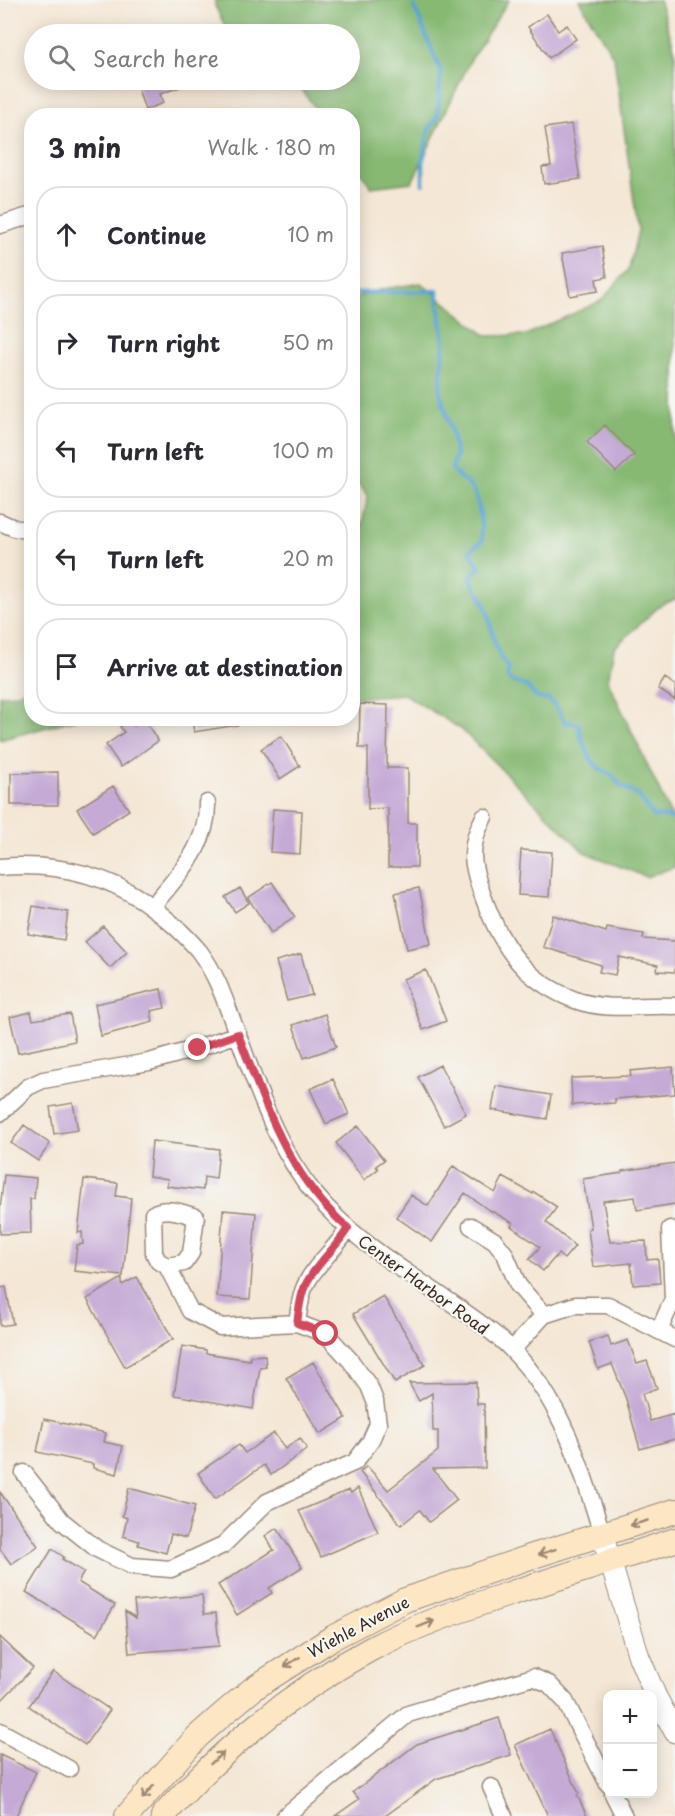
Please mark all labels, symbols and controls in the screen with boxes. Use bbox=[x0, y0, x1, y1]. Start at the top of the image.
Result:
search box bbox=[24, 24, 360, 90]
icon: search bbox=[45, 41, 78, 74]
text: Search here bbox=[93, 41, 219, 74]
text: 3 min bbox=[48, 128, 121, 167]
text: Walk · 180 m bbox=[208, 132, 336, 162]
icon: ahead bbox=[50, 218, 83, 251]
text: Continue bbox=[107, 218, 206, 251]
text: 10 m bbox=[287, 219, 334, 249]
icon: right bbox=[50, 326, 83, 359]
text: Turn right bbox=[107, 326, 220, 359]
text: 50 m bbox=[282, 327, 334, 357]
icon: left bbox=[50, 434, 83, 467]
text: Turn left bbox=[107, 434, 204, 467]
text: 100 m bbox=[273, 435, 334, 465]
icon: left bbox=[50, 542, 83, 575]
text: Turn left bbox=[107, 542, 204, 575]
text: 20 m bbox=[282, 543, 334, 573]
icon: arrive bbox=[50, 650, 83, 683]
text: Arrive at destination bbox=[107, 650, 343, 683]
route end bbox=[184, 1034, 210, 1060]
street label: Center Harbor Road bbox=[353, 1228, 495, 1340]
route start bbox=[312, 1320, 338, 1346]
one-way arrow bbox=[630, 1517, 649, 1529]
one-way arrow bbox=[538, 1547, 557, 1558]
street label: Wiehle Avenue bbox=[303, 1589, 413, 1663]
one-way arrow bbox=[416, 1618, 434, 1629]
one-way arrow bbox=[284, 1656, 301, 1668]
map controls bbox=[603, 1690, 657, 1798]
button: + bbox=[603, 1690, 657, 1744]
button: − bbox=[603, 1744, 657, 1798]
one-way arrow bbox=[210, 1751, 225, 1765]
one-way arrow bbox=[141, 1784, 154, 1800]

